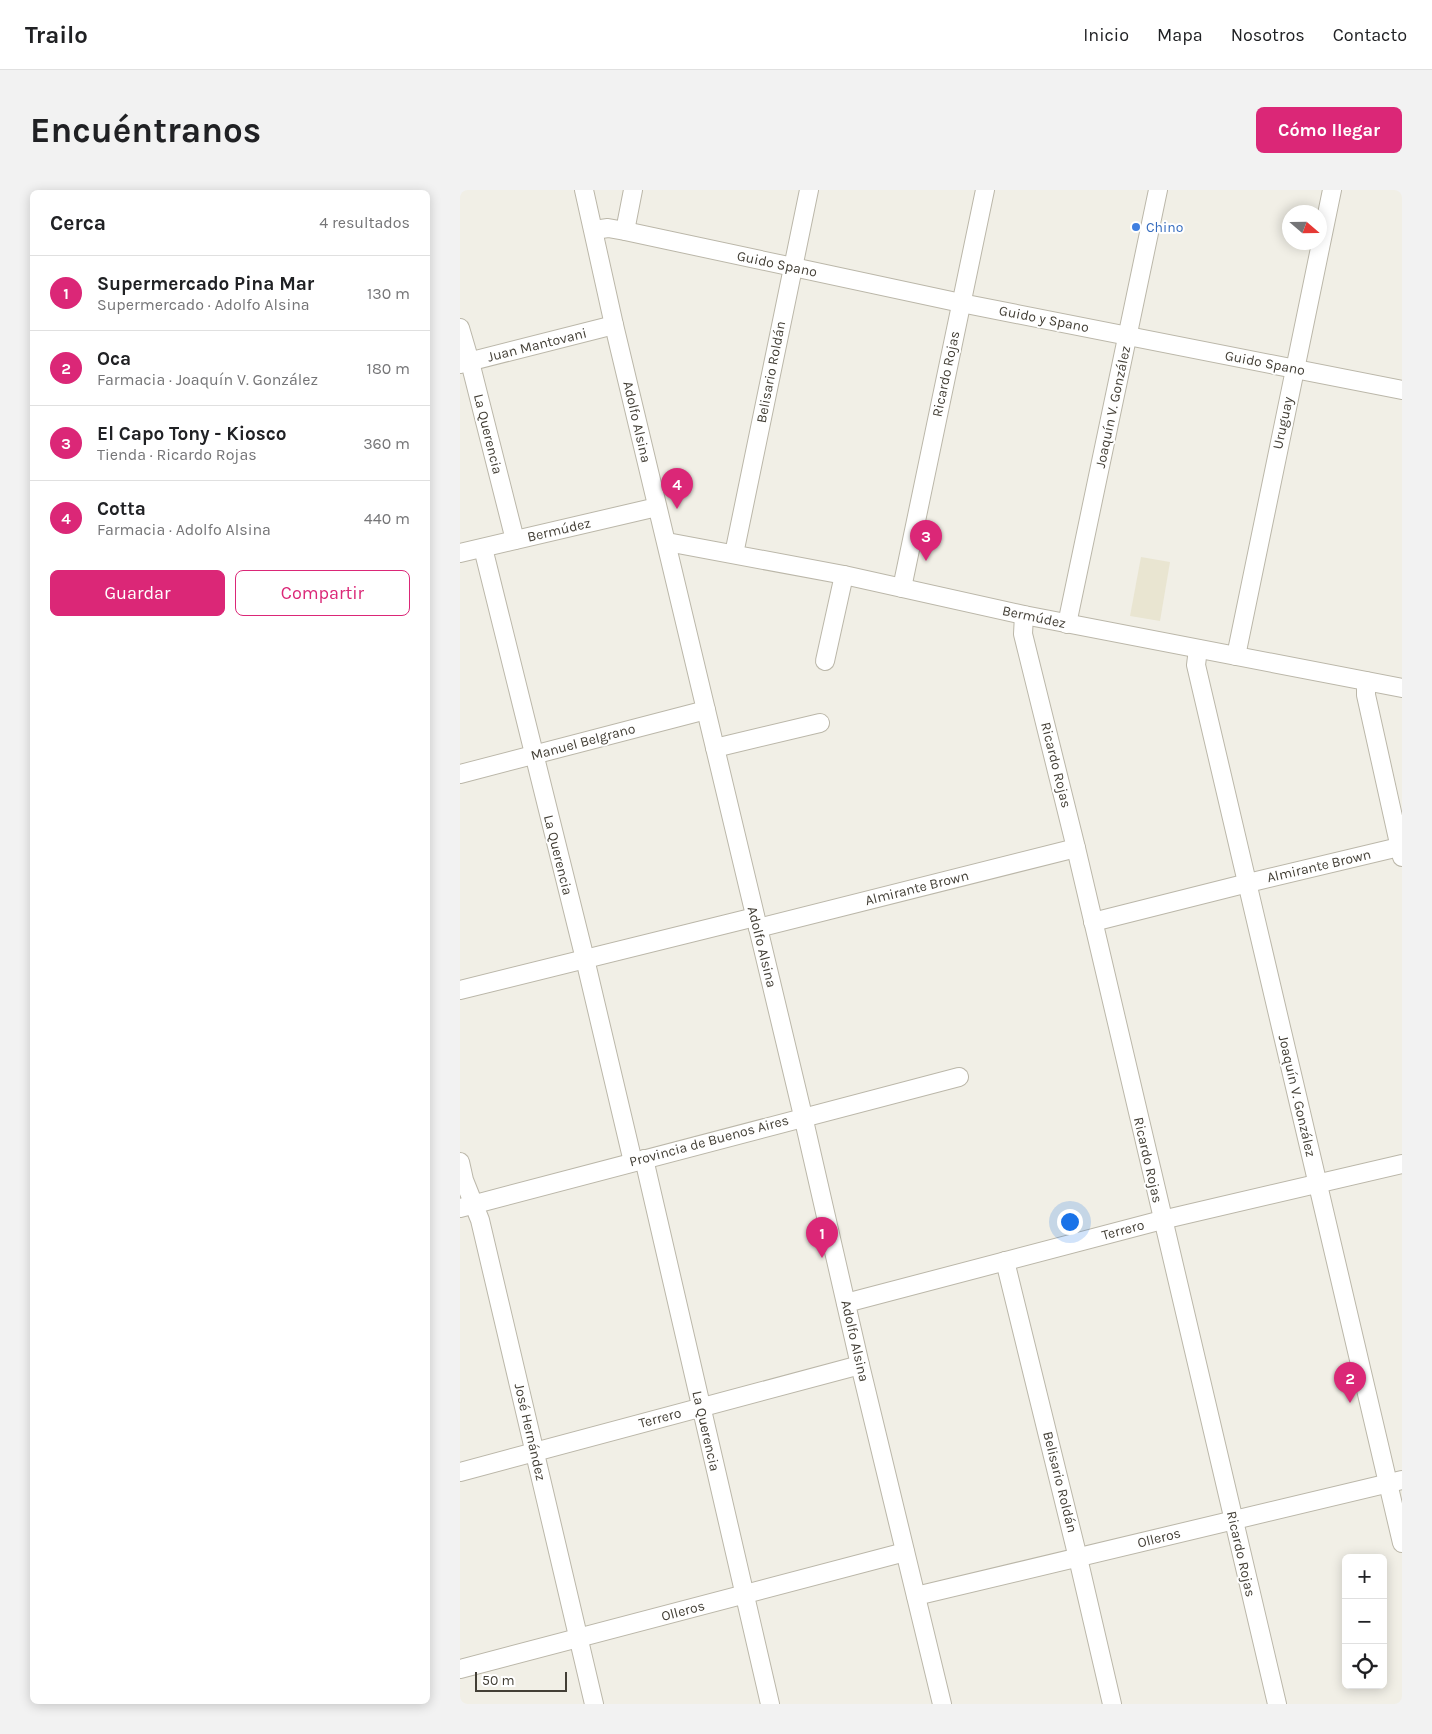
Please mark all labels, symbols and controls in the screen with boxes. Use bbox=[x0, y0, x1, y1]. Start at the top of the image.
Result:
text: Trailo bbox=[25, 21, 88, 49]
text: Inicio bbox=[1083, 24, 1129, 46]
text: Mapa bbox=[1157, 24, 1203, 46]
text: Nosotros bbox=[1231, 24, 1305, 46]
text: Contacto bbox=[1333, 24, 1407, 46]
button: Cómo llegar bbox=[1256, 107, 1402, 153]
text: Encuéntranos bbox=[30, 110, 261, 151]
north arrow bbox=[1282, 205, 1327, 250]
text: Cerca bbox=[50, 211, 106, 235]
text: 4 resultados bbox=[319, 213, 410, 232]
place label: Chino bbox=[1146, 219, 1183, 236]
marker: Chino bbox=[1130, 221, 1142, 233]
street label: Guido Spano bbox=[735, 247, 819, 281]
text: Supermercado Pina Mar bbox=[97, 273, 314, 295]
text: 1 bbox=[63, 284, 69, 303]
text: 130 m bbox=[367, 284, 410, 303]
text: Supermercado · Adolfo Alsina bbox=[97, 295, 310, 314]
street label: Guido y Spano bbox=[998, 302, 1090, 336]
street label: Belisario Roldán bbox=[753, 319, 789, 425]
street label: Juan Mantovani bbox=[486, 324, 588, 366]
street label: Ricardo Rojas bbox=[929, 329, 963, 419]
street label: Joaquín V. González bbox=[1092, 344, 1134, 470]
street label: Guido Spano bbox=[1223, 347, 1307, 379]
text: Oca bbox=[97, 348, 131, 370]
text: 2 bbox=[61, 359, 71, 378]
text: 180 m bbox=[367, 359, 410, 378]
text: Farmacia · Joaquín V. González bbox=[97, 370, 318, 389]
street label: Adolfo Alsina bbox=[619, 379, 655, 465]
street label: La Querencia bbox=[470, 392, 506, 476]
street label: Uruguay bbox=[1269, 395, 1297, 451]
text: El Capo Tony - Kiosco bbox=[97, 423, 287, 445]
text: 3 bbox=[61, 434, 71, 453]
text: 360 m bbox=[363, 434, 410, 453]
text: Tienda · Ricardo Rojas bbox=[97, 445, 257, 464]
pin: 4 bbox=[661, 468, 693, 509]
text: Cotta bbox=[97, 498, 146, 520]
text: 4 bbox=[61, 509, 71, 528]
text: 440 m bbox=[364, 509, 410, 528]
street label: Bermúdez bbox=[526, 514, 592, 546]
text: Farmacia · Adolfo Alsina bbox=[97, 520, 271, 539]
pin: 3 bbox=[910, 520, 942, 561]
button: Guardar bbox=[50, 570, 225, 616]
button: Compartir bbox=[235, 570, 410, 616]
street label: Bermúdez bbox=[1001, 602, 1067, 632]
street label: Manuel Belgrano bbox=[529, 720, 637, 764]
street label: Ricardo Rojas bbox=[1037, 720, 1075, 810]
street label: La Querencia bbox=[540, 813, 576, 897]
street label: Almirante Brown bbox=[1265, 846, 1373, 886]
street label: Almirante Brown bbox=[863, 867, 971, 909]
street label: Adolfo Alsina bbox=[744, 905, 780, 989]
street label: Joaquín V. González bbox=[1275, 1033, 1319, 1159]
street label: Provincia de Buenos Aires bbox=[627, 1112, 791, 1170]
street label: Ricardo Rojas bbox=[1130, 1115, 1166, 1205]
your location bbox=[1057, 1209, 1083, 1235]
street label: Terrero bbox=[1100, 1216, 1146, 1244]
pin: 1 bbox=[806, 1217, 838, 1258]
street label: Adolfo Alsina bbox=[837, 1298, 873, 1384]
pin: 2 bbox=[1334, 1362, 1366, 1403]
street label: José Hernández bbox=[511, 1382, 549, 1482]
street label: La Querencia bbox=[688, 1389, 724, 1473]
street label: Terrero bbox=[637, 1404, 683, 1432]
street label: Belisario Roldán bbox=[1039, 1430, 1081, 1534]
street label: Ricardo Rojas bbox=[1223, 1509, 1259, 1599]
street label: Olleros bbox=[1136, 1524, 1182, 1552]
map controls bbox=[1342, 1554, 1387, 1689]
button: + bbox=[1342, 1554, 1387, 1599]
street label: Olleros bbox=[659, 1597, 707, 1625]
button: − bbox=[1342, 1599, 1387, 1644]
button: locate bbox=[1342, 1644, 1387, 1689]
scale bar bbox=[475, 1669, 568, 1692]
text: 50 m bbox=[482, 1672, 515, 1689]

